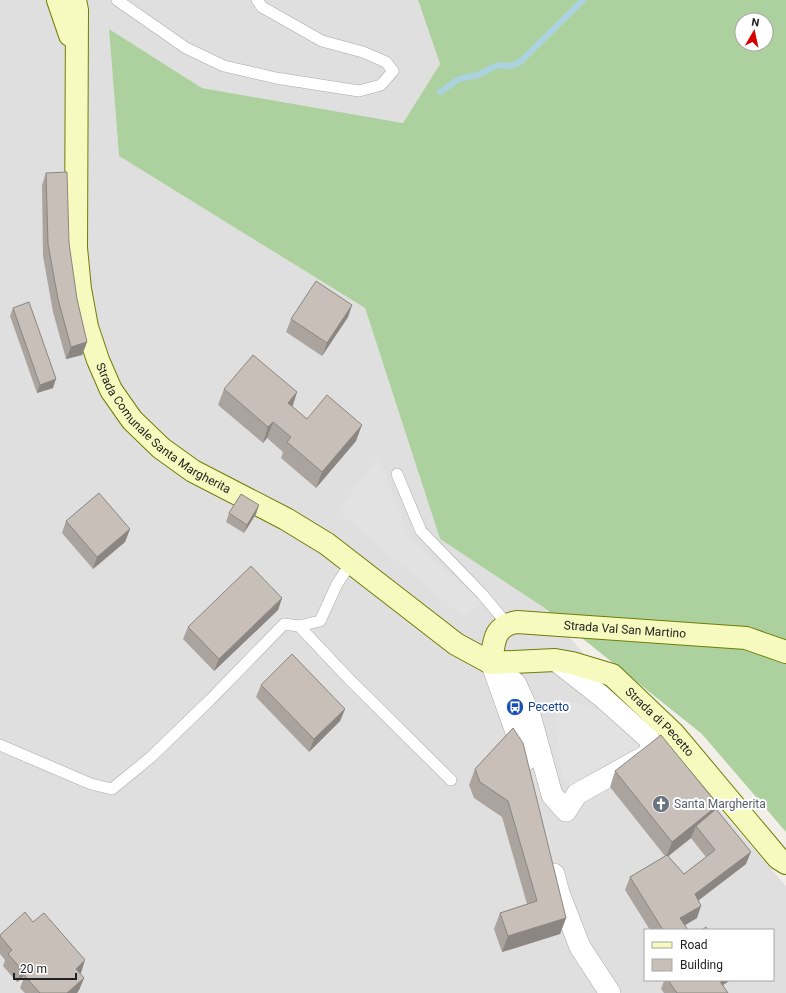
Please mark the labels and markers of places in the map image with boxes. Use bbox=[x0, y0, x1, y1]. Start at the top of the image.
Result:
bus stop icon: Pecetto bbox=[505, 697, 525, 717]
place label: Pecetto bbox=[528, 700, 569, 714]
church icon: Santa Margherita bbox=[651, 794, 671, 814]
place label: Santa Margherita bbox=[674, 797, 766, 811]

